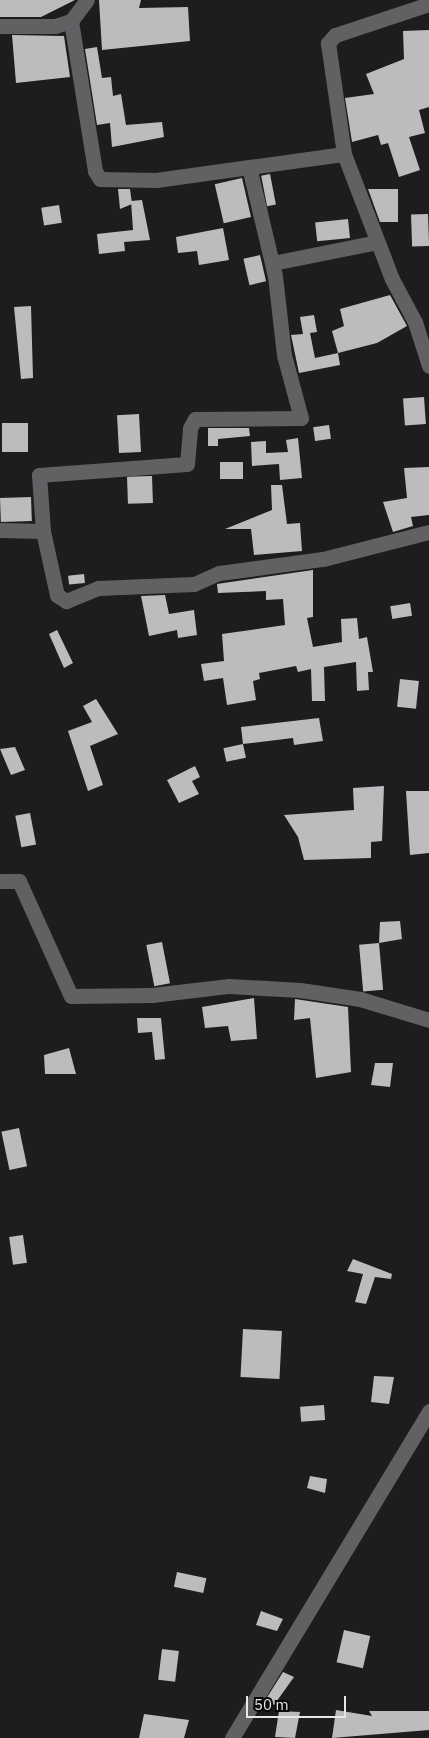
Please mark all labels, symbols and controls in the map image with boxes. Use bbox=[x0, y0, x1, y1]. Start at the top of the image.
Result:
scale bar bbox=[249, 1686, 349, 1718]
text: 50 m bbox=[254, 1695, 289, 1714]

